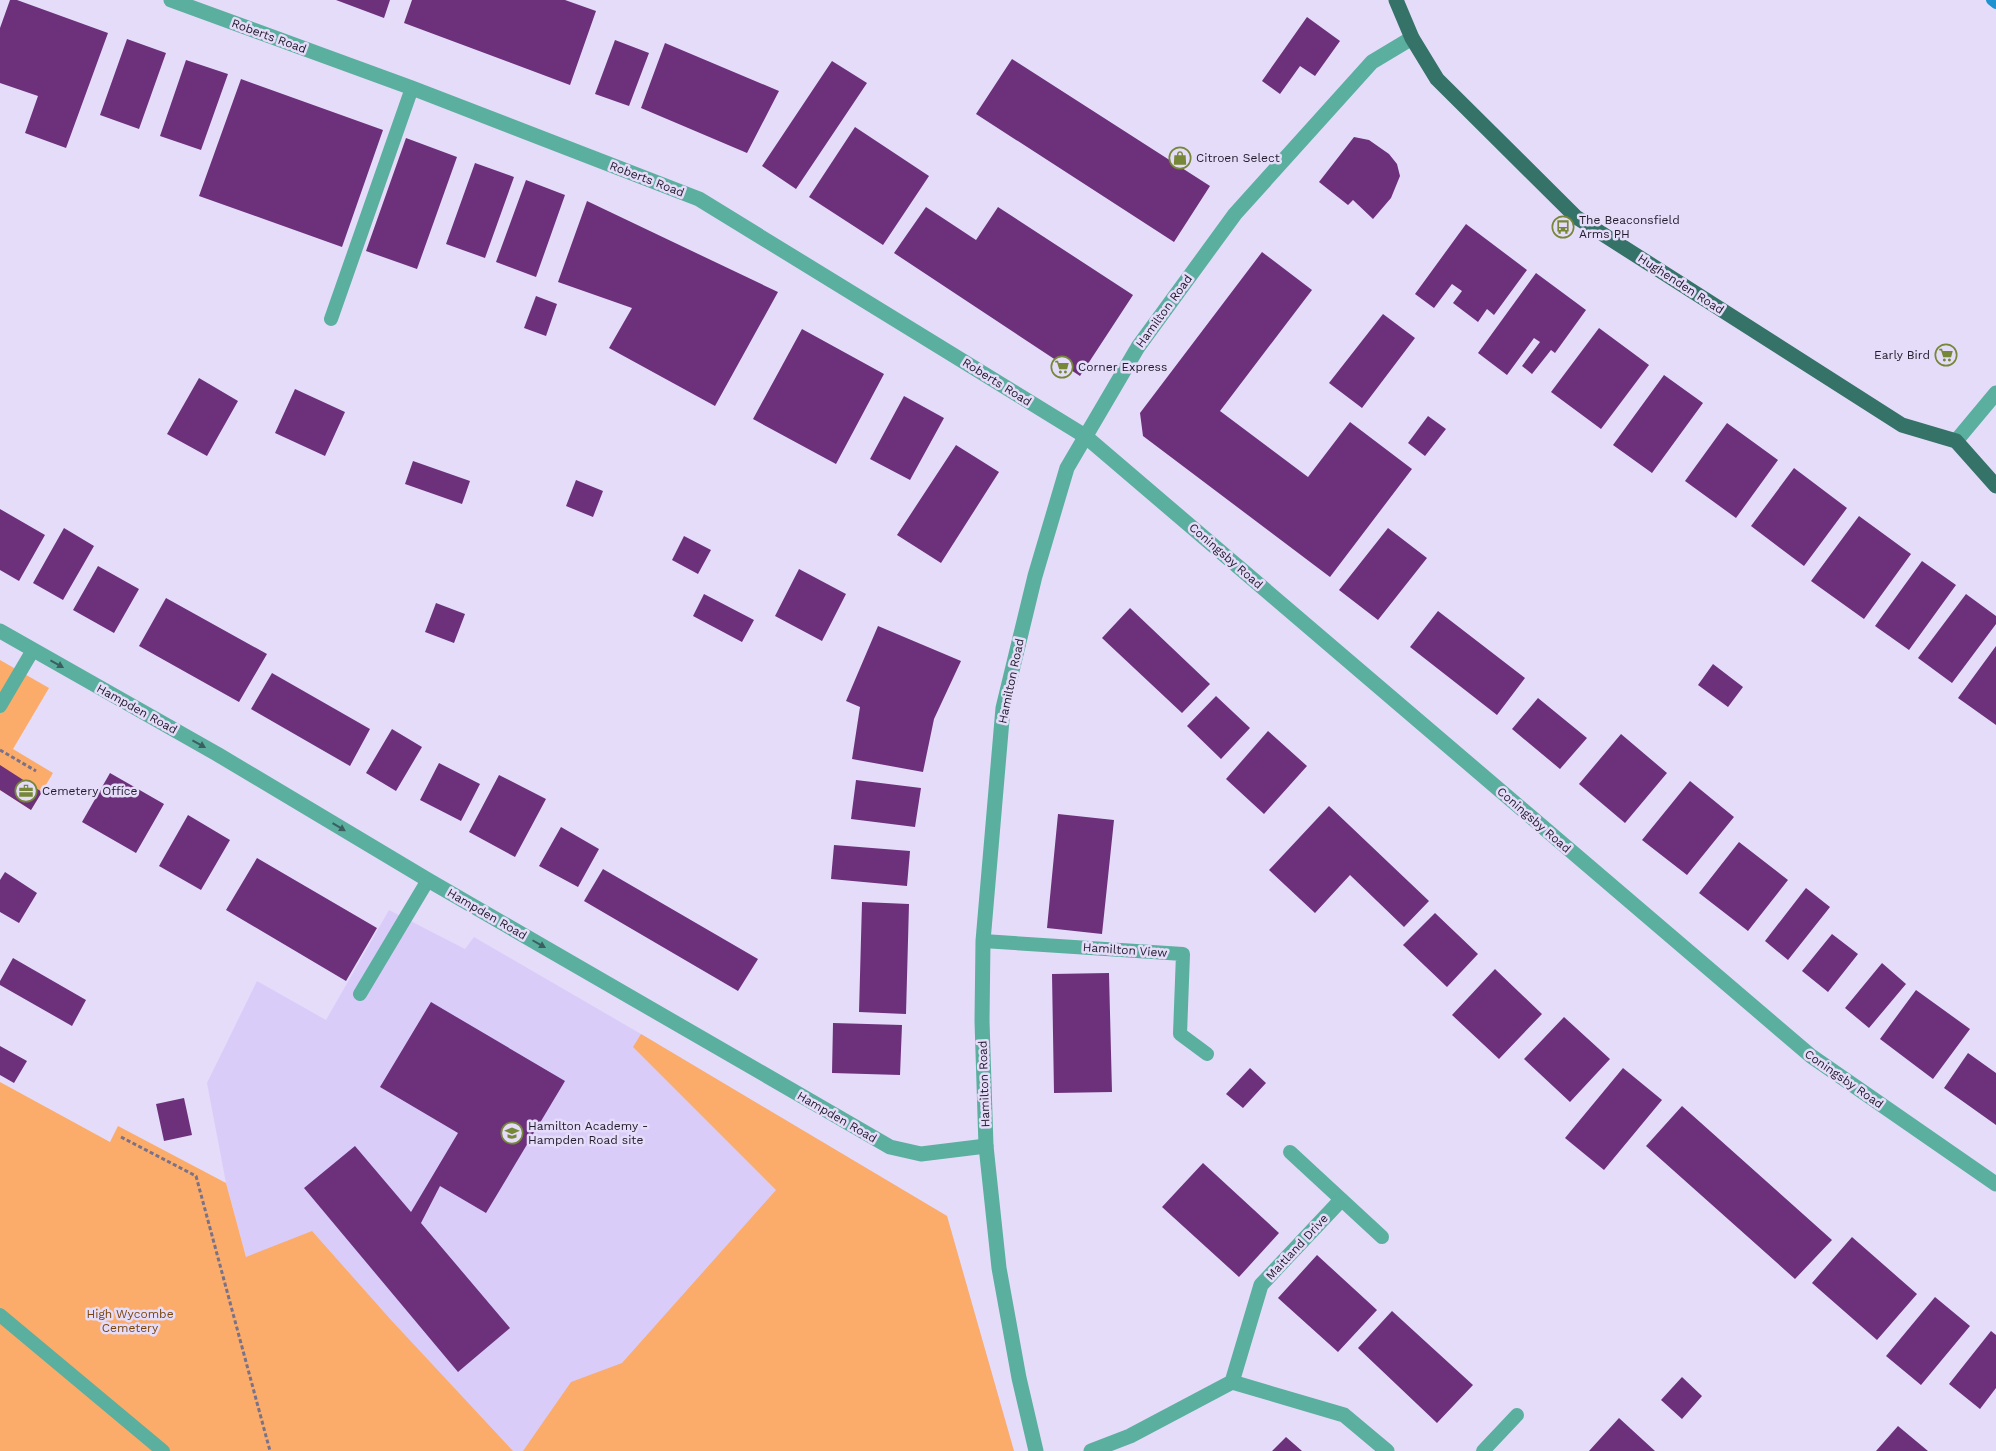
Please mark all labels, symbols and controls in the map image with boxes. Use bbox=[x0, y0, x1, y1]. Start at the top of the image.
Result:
street label: Roberts Road bbox=[230, 16, 308, 56]
shop icon: Citroen Select bbox=[1168, 146, 1192, 170]
place label: Citroen Select bbox=[1196, 151, 1280, 165]
street label: Roberts Road bbox=[608, 158, 686, 200]
place label: The Beaconsfield Arms PH bbox=[1579, 213, 1680, 241]
bus stop icon: The Beaconsfield Arms PH bbox=[1551, 215, 1575, 239]
street label: Hughenden Road bbox=[1635, 251, 1727, 317]
street label: Hamilton Road bbox=[1133, 272, 1195, 350]
supermarket icon: Early Bird bbox=[1934, 343, 1958, 367]
place label: Early Bird bbox=[1874, 348, 1930, 362]
street label: Roberts Road bbox=[960, 355, 1034, 409]
supermarket icon: Corner Express bbox=[1050, 355, 1074, 379]
place label: Corner Express bbox=[1078, 360, 1167, 374]
street label: Coningsby Road bbox=[1186, 520, 1266, 592]
street label: Hamilton Road bbox=[995, 637, 1027, 725]
one-way arrow bbox=[50, 660, 65, 668]
street label: Hampden Road bbox=[94, 681, 180, 737]
one-way arrow bbox=[192, 740, 206, 748]
office icon: Cemetery Office bbox=[14, 779, 38, 803]
place label: Cemetery Office bbox=[42, 784, 137, 798]
street label: Coningsby Road bbox=[1494, 784, 1574, 856]
one-way arrow bbox=[331, 823, 346, 831]
street label: Hampden Road bbox=[445, 886, 529, 942]
one-way arrow bbox=[533, 940, 546, 949]
street label: Hamilton View bbox=[1082, 940, 1168, 960]
street label: Hamilton Road bbox=[975, 1040, 993, 1128]
street label: Coningsby Road bbox=[1802, 1047, 1886, 1111]
street label: Hampden Road bbox=[795, 1089, 879, 1145]
place label: Hamilton Academy - Hampden Road site bbox=[528, 1119, 648, 1147]
school or university icon: Hamilton Academy - Hampden Road site bbox=[500, 1121, 524, 1145]
street label: Maitland Drive bbox=[1263, 1211, 1331, 1283]
park label: High Wycombe Cemetery bbox=[86, 1307, 174, 1335]

